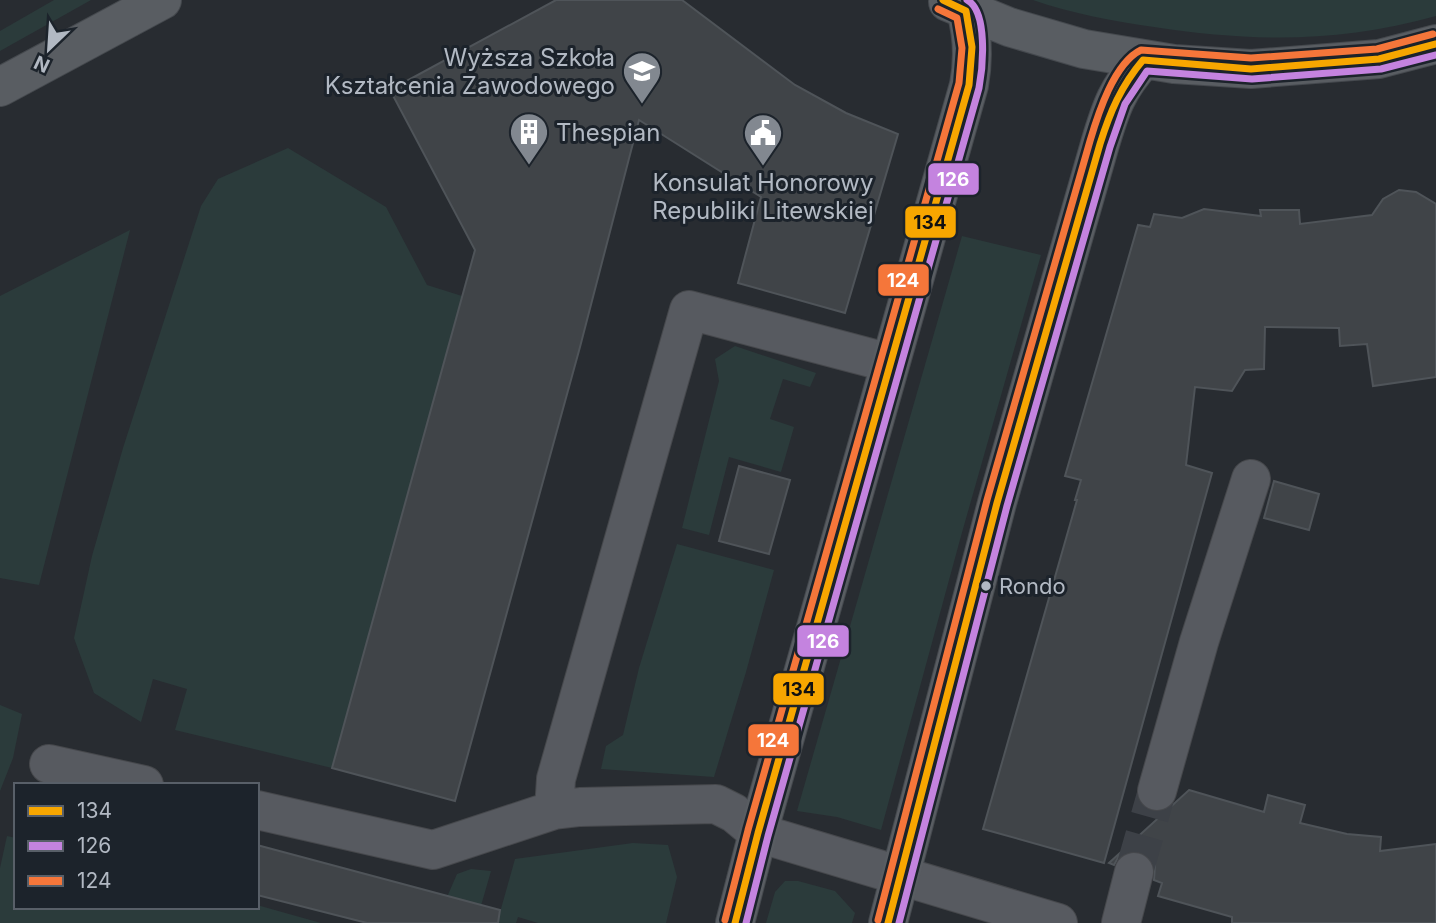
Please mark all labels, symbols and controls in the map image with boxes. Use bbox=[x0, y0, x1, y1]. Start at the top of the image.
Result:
north arrow bbox=[14, 14, 84, 84]
place label: Wyższa Szkoła Kształcenia Zawodowego bbox=[325, 43, 615, 100]
text: N bbox=[31, 50, 53, 77]
school or university icon: Wyższa Szkoła Kształcenia Zawodowego bbox=[621, 50, 663, 105]
building icon: Thespian bbox=[508, 111, 550, 166]
public building icon: Konsulat Honorowy Republiki Litewskiej bbox=[742, 112, 784, 167]
place label: Thespian bbox=[556, 118, 661, 147]
line badge: 126 bbox=[927, 162, 980, 196]
place label: Konsulat Honorowy Republiki Litewskiej bbox=[652, 168, 874, 225]
text: 126 bbox=[937, 168, 969, 191]
line badge: 134 bbox=[904, 205, 957, 239]
text: 134 bbox=[913, 211, 947, 234]
line badge: 124 bbox=[877, 263, 930, 297]
text: 124 bbox=[887, 269, 919, 292]
place label: Rondo bbox=[999, 573, 1066, 599]
marker: Rondo bbox=[979, 579, 993, 593]
line badge: 126 bbox=[796, 624, 850, 658]
text: 126 bbox=[807, 630, 839, 653]
line badge: 134 bbox=[772, 672, 825, 706]
text: 134 bbox=[782, 678, 816, 701]
line badge: 124 bbox=[747, 723, 800, 757]
text: 124 bbox=[757, 729, 789, 752]
legend bbox=[14, 783, 259, 909]
text: 134 bbox=[77, 798, 112, 823]
text: 126 bbox=[77, 833, 111, 858]
text: 124 bbox=[77, 868, 112, 893]

